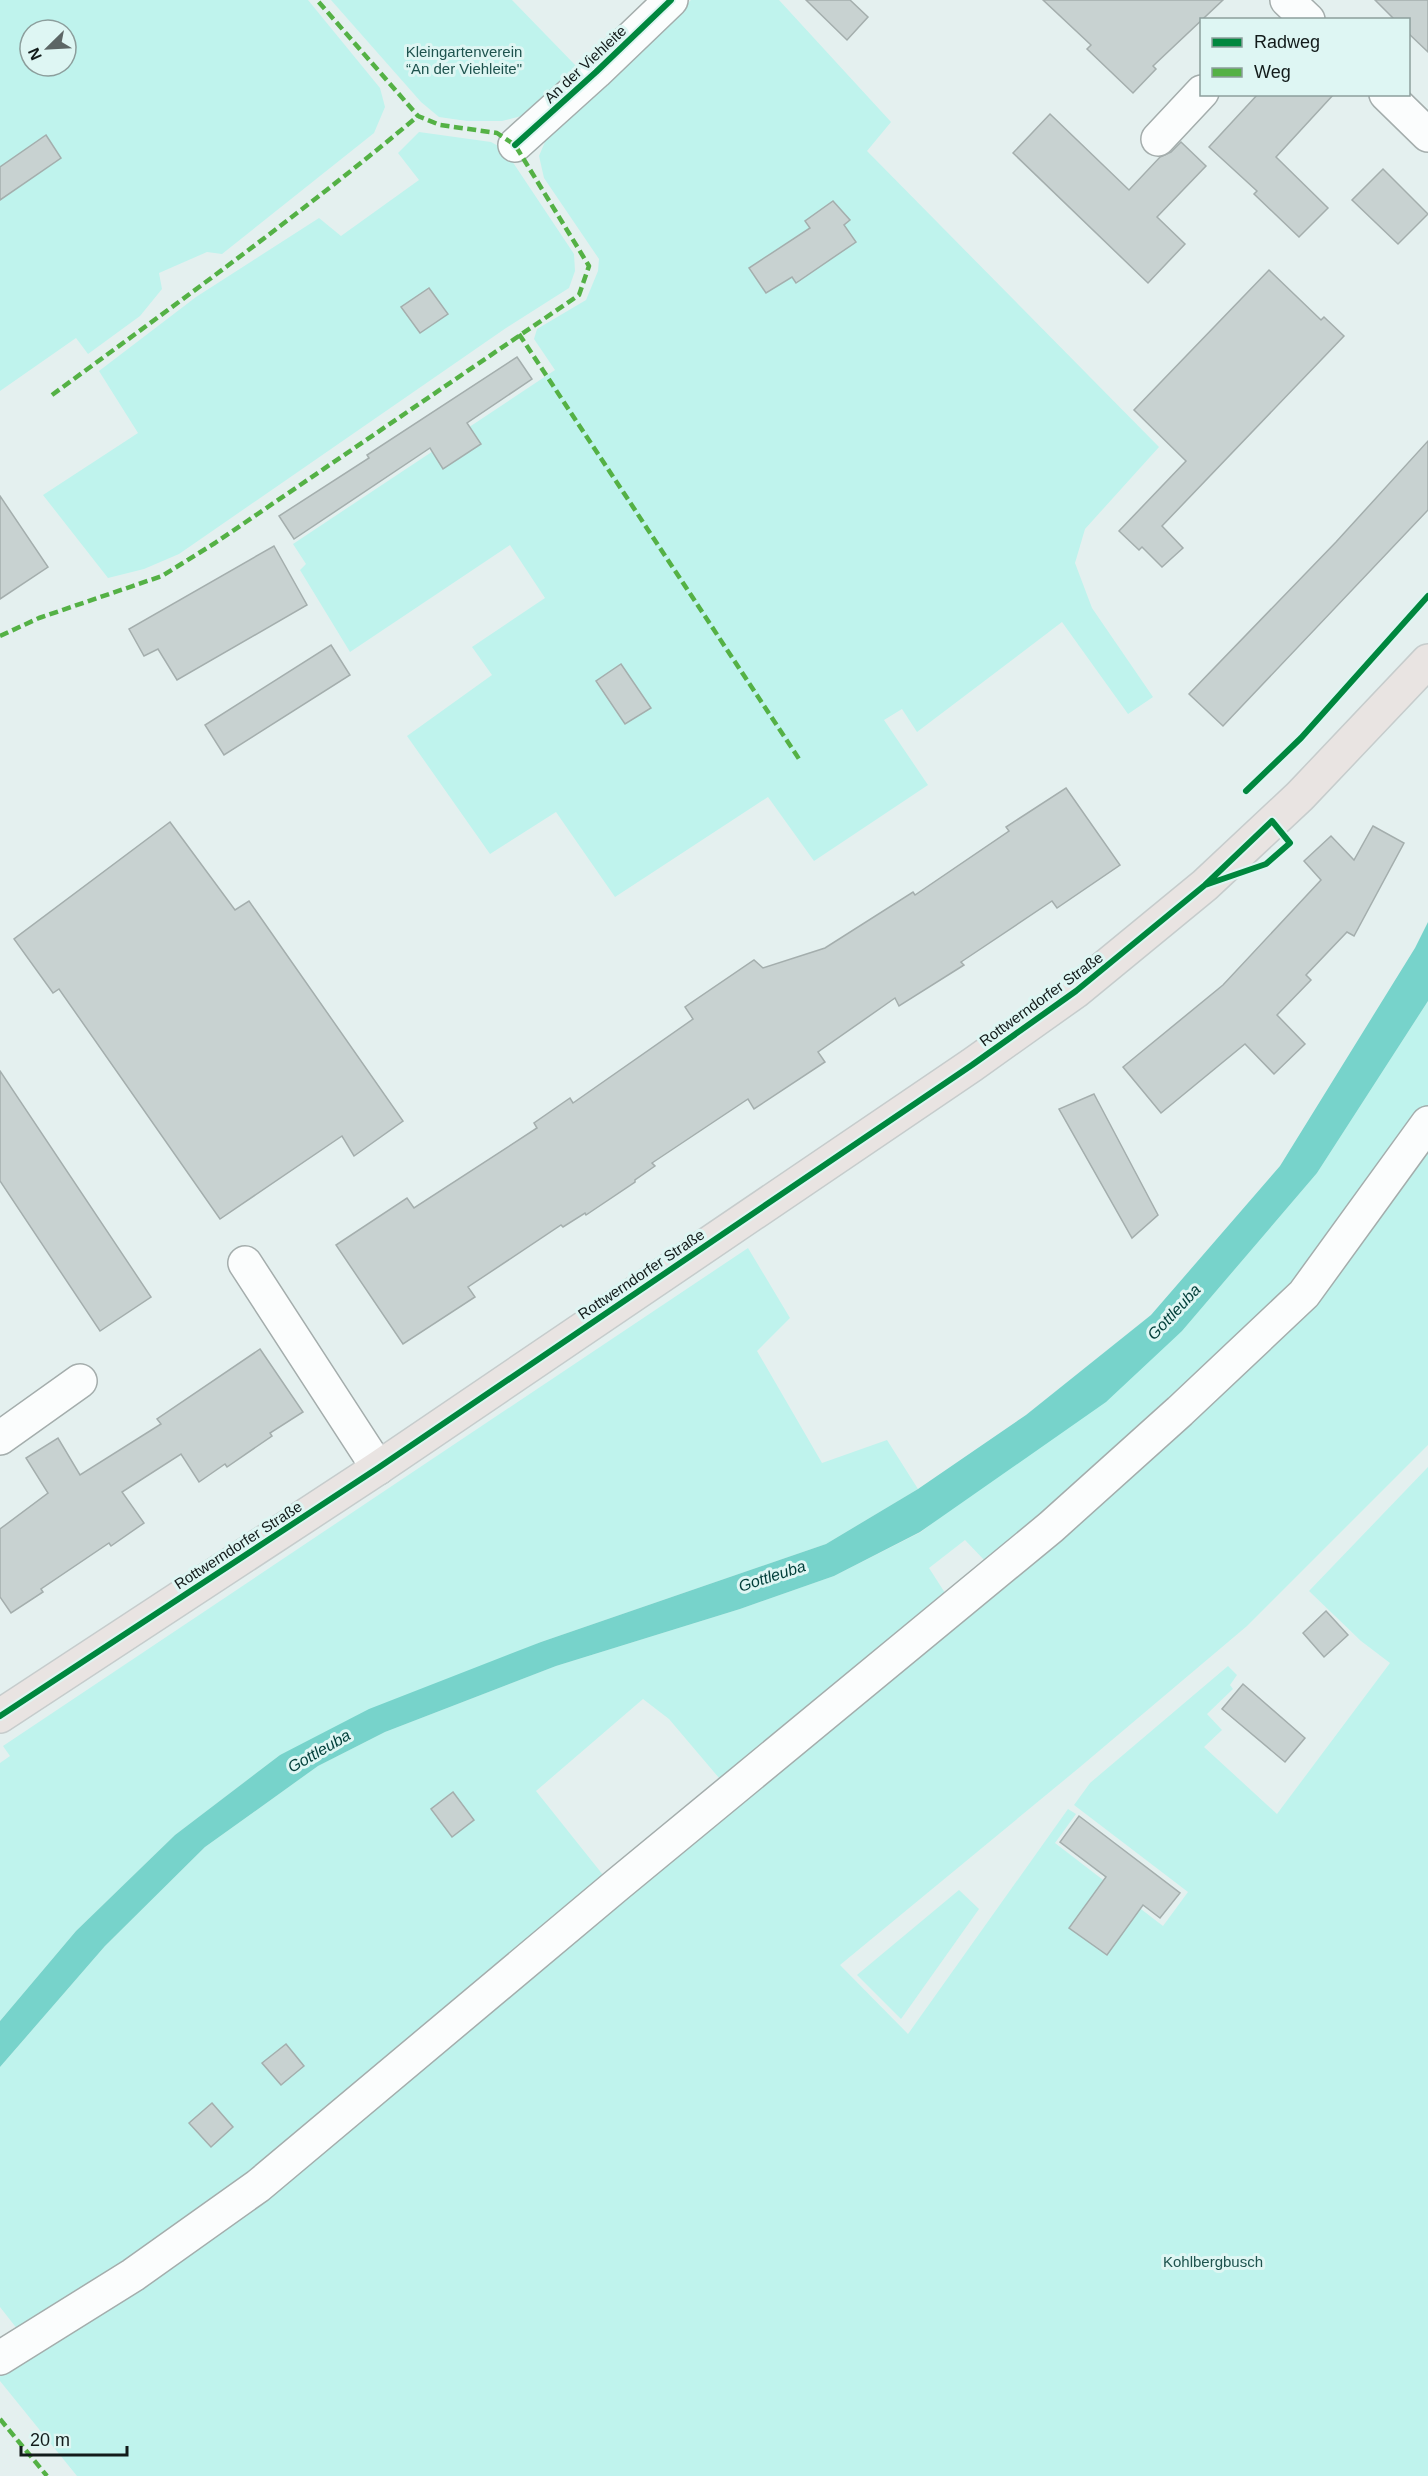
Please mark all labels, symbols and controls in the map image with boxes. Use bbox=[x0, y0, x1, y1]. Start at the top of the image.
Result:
north arrow bbox=[18, 18, 78, 78]
legend bbox=[1200, 18, 1410, 96]
street label: An der Viehleite bbox=[541, 22, 629, 106]
text: Radweg bbox=[1254, 32, 1320, 52]
park label: Kleingartenverein “An der Viehleite" bbox=[406, 43, 522, 77]
text: N bbox=[25, 45, 45, 63]
text: Weg bbox=[1254, 62, 1291, 82]
street label: Rottwerndorfer Straße bbox=[976, 949, 1106, 1049]
street label: Rottwerndorfer Straße bbox=[575, 1225, 707, 1323]
water label: Gottleuba bbox=[1144, 1281, 1204, 1343]
street label: Rottwerndorfer Straße bbox=[171, 1497, 305, 1593]
water label: Gottleuba bbox=[736, 1557, 808, 1595]
water label: Gottleuba bbox=[285, 1726, 353, 1776]
park label: Kohlbergbusch bbox=[1163, 2253, 1263, 2270]
scale bar bbox=[21, 2419, 128, 2457]
text: 20 m bbox=[30, 2430, 70, 2450]

